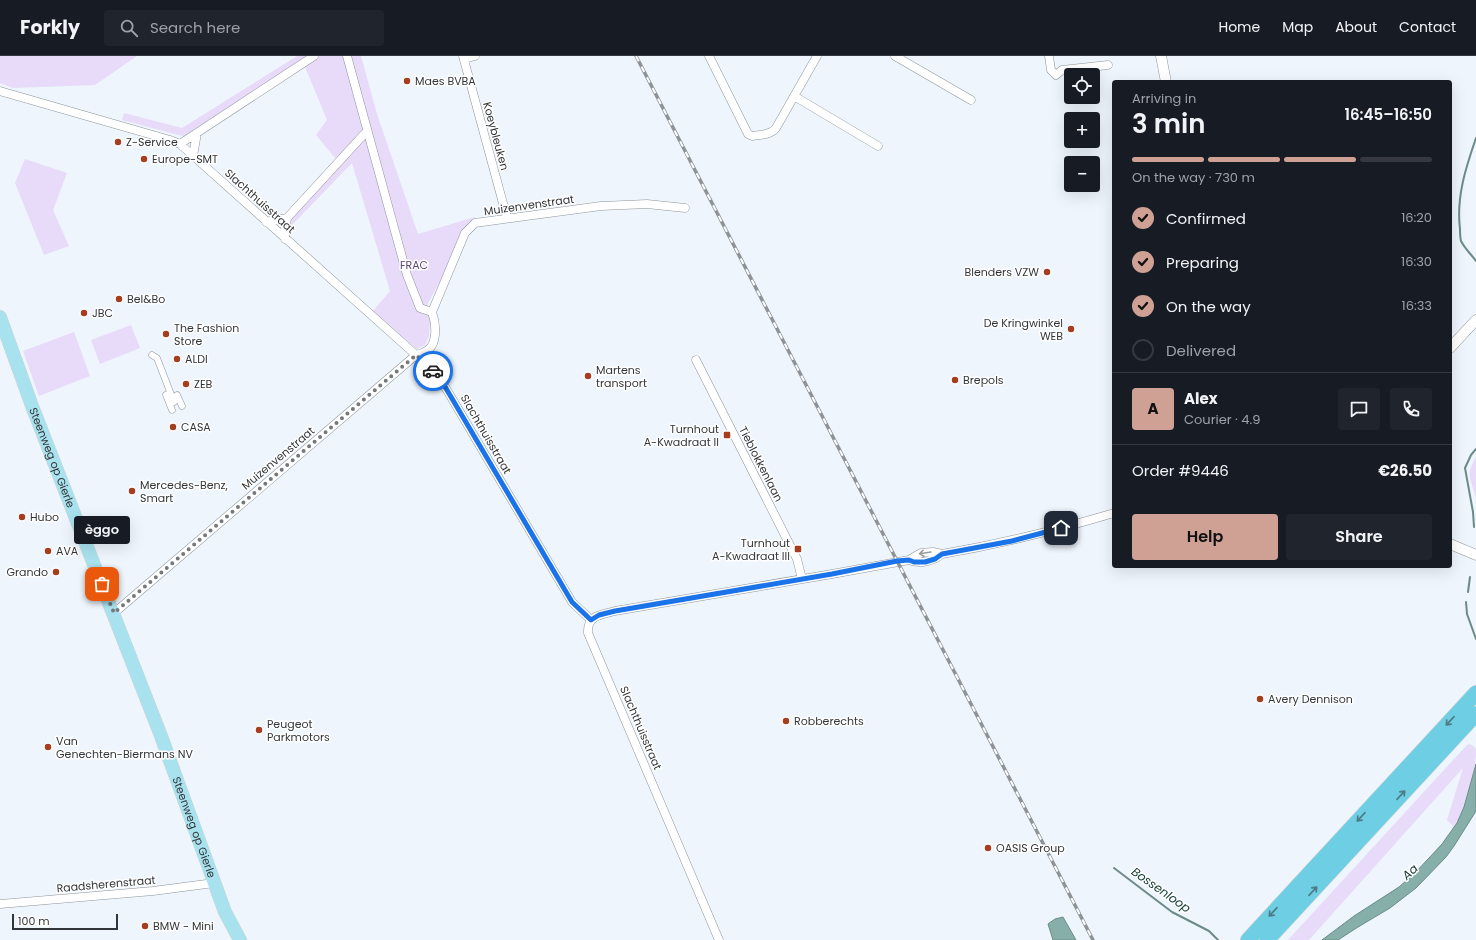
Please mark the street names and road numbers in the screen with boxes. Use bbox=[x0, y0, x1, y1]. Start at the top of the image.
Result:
street label: Koeybleuken bbox=[479, 100, 513, 172]
street label: Slachthuisstraat bbox=[221, 165, 299, 237]
street label: Muizenvenstraat bbox=[483, 191, 575, 219]
street label: Slachthuisstraat bbox=[457, 391, 515, 477]
street label: Steenweg op Gierle bbox=[25, 405, 79, 510]
street label: Muizenvenstraat bbox=[238, 423, 318, 493]
street label: Tieblokkenlaan bbox=[735, 424, 787, 504]
street label: Slachthuisstraat bbox=[616, 684, 666, 772]
street label: Steenweg op Gierle bbox=[168, 774, 220, 880]
street label: Raadsherenstraat bbox=[56, 872, 156, 896]

